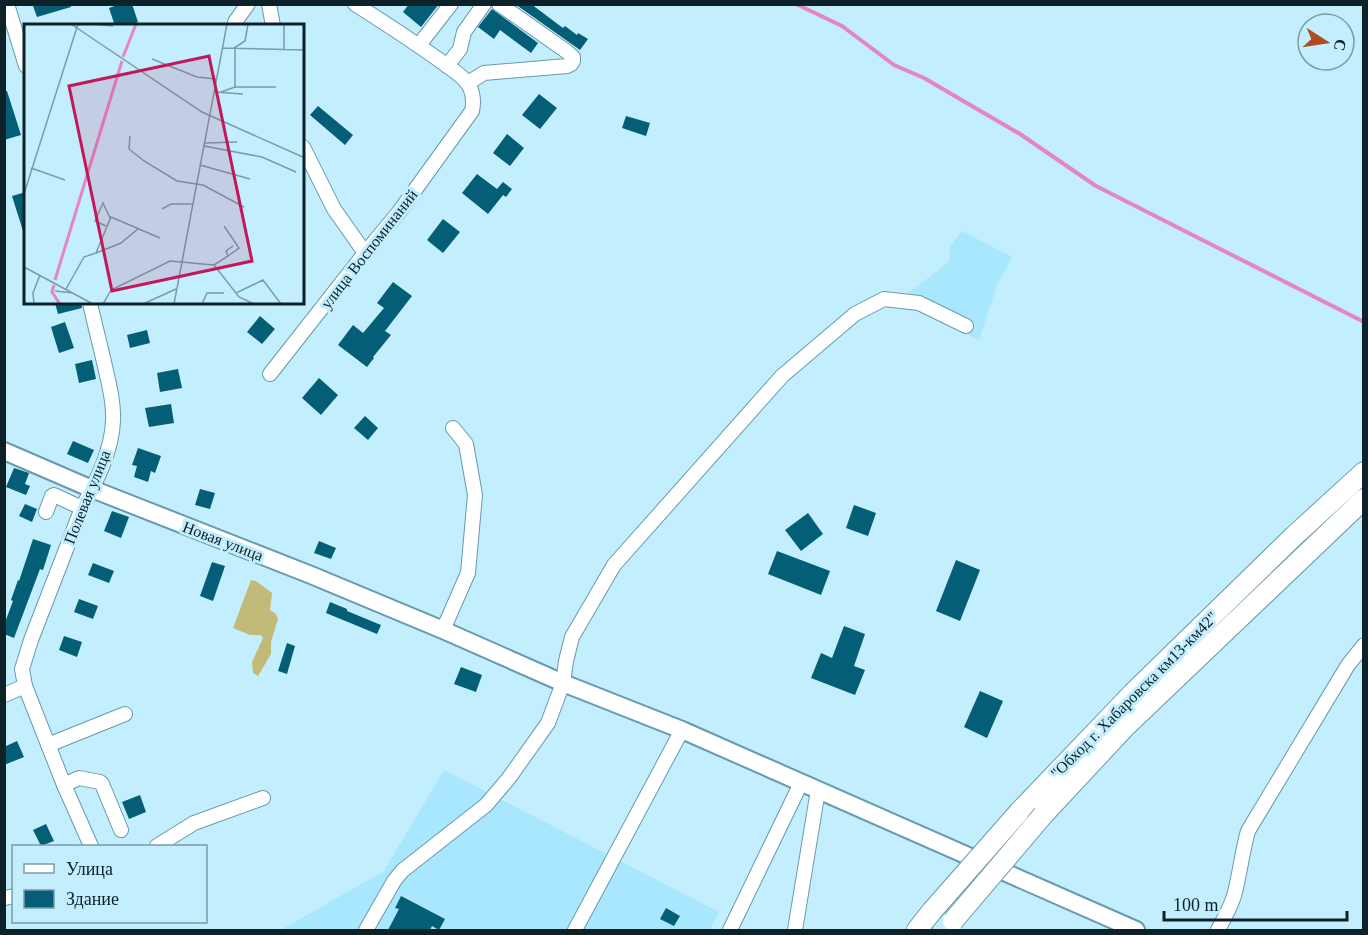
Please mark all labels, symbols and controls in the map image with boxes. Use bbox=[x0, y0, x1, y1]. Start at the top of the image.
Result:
north arrow bbox=[1296, 12, 1356, 72]
inset map bbox=[24, 24, 304, 304]
text: С bbox=[1331, 38, 1350, 52]
street label: улица Воспоминаний bbox=[317, 186, 422, 312]
street label: Полевая улица bbox=[60, 448, 114, 547]
street label: Новая улица bbox=[180, 518, 266, 565]
street label: "Обход г. Хабаровска км13-км42" bbox=[1047, 608, 1221, 782]
legend bbox=[12, 845, 207, 923]
text: Улица bbox=[66, 859, 113, 879]
scale bar bbox=[1164, 884, 1347, 922]
text: Здание bbox=[66, 889, 119, 909]
text: 100 m bbox=[1173, 895, 1219, 915]

